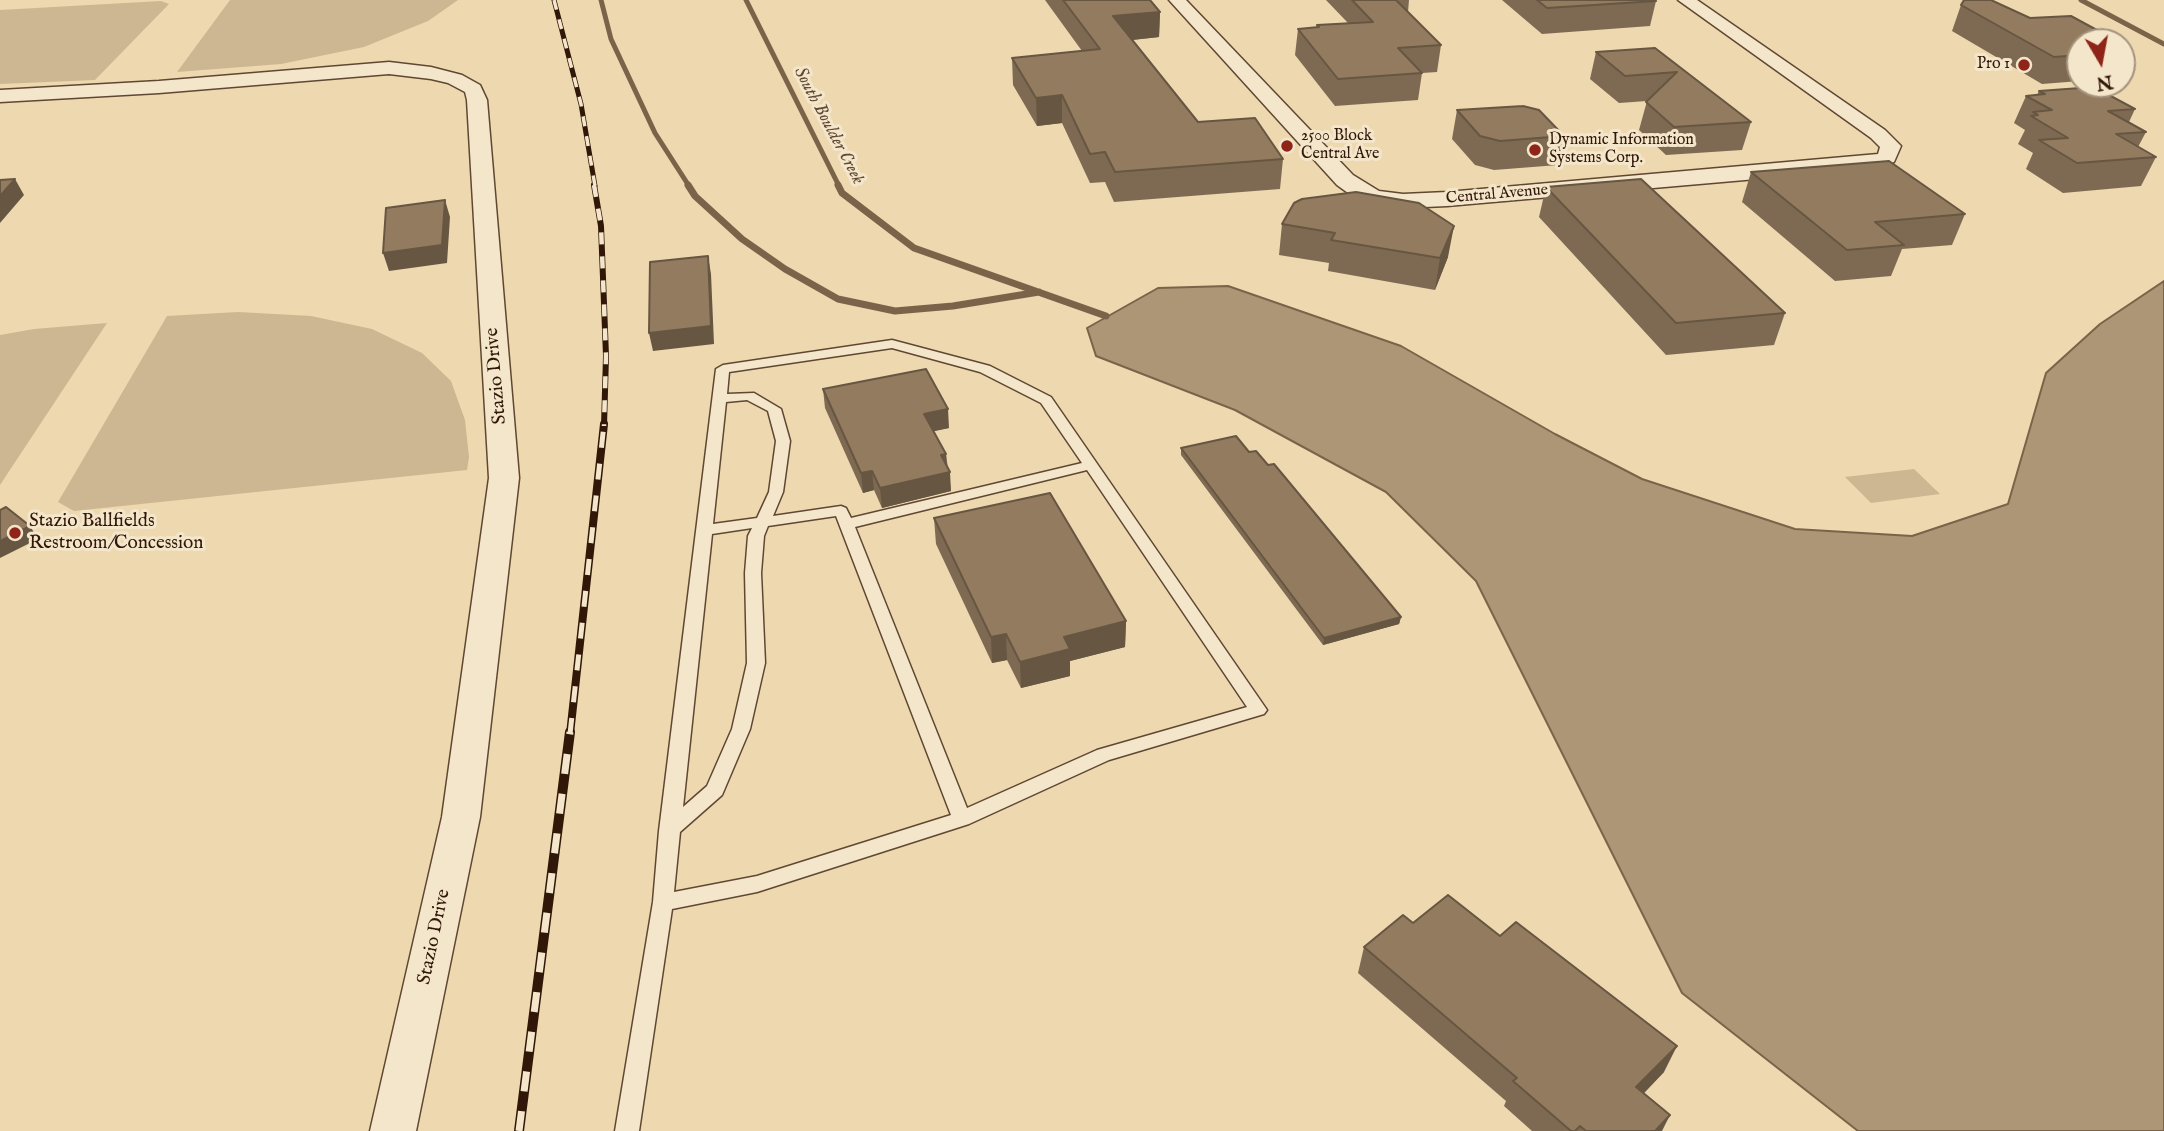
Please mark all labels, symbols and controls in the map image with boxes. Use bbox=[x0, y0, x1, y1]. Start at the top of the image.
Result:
north arrow bbox=[2066, 28, 2136, 98]
place label: Pro 1 bbox=[1977, 55, 2010, 75]
marker: Pro 1 bbox=[2016, 57, 2032, 73]
water label: South Boulder Creek bbox=[788, 64, 868, 188]
text: N bbox=[2094, 68, 2114, 95]
place label: 2500 Block Central Ave bbox=[1301, 127, 1379, 165]
place label: Dynamic Information Systems Corp. bbox=[1549, 131, 1694, 169]
marker: 2500 Block Central Ave bbox=[1279, 138, 1295, 154]
marker: Dynamic Information Systems Corp. bbox=[1527, 142, 1543, 158]
street label: Central Avenue bbox=[1445, 181, 1549, 209]
street label: Stazio Drive bbox=[481, 327, 513, 425]
place label: Stazio Ballfields Restroom/Concession bbox=[29, 511, 203, 555]
marker: Stazio Ballfields Restroom/Concession bbox=[7, 525, 23, 541]
street label: Stazio Drive bbox=[414, 887, 456, 987]

